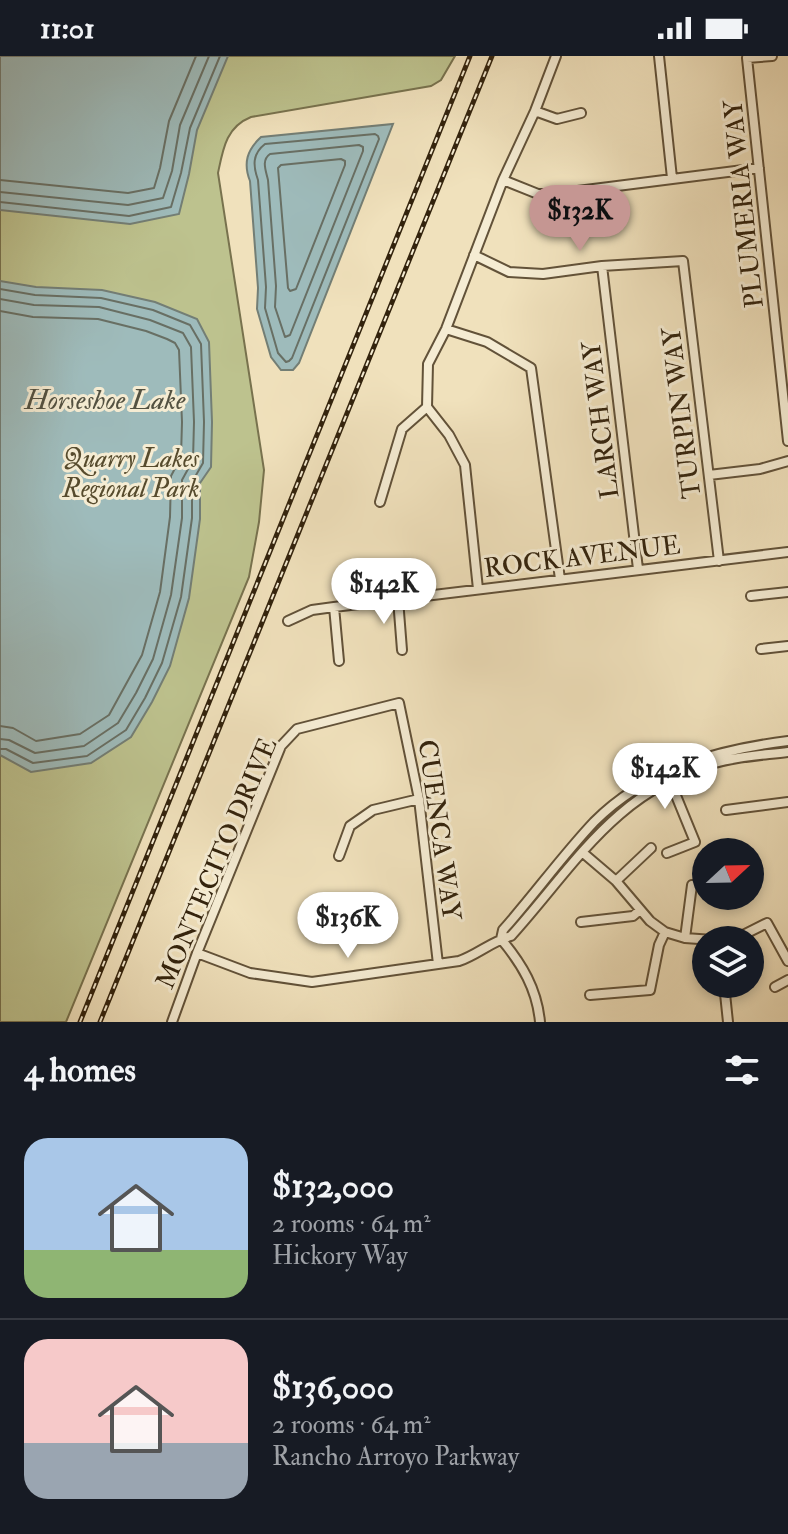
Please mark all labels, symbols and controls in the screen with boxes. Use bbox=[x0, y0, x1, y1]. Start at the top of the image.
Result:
text: 11:01 bbox=[40, 10, 95, 47]
street label: PLUMERIA WAY bbox=[717, 97, 771, 310]
pin: $132K bbox=[524, 185, 636, 253]
text: $132K bbox=[547, 195, 613, 227]
street label: TURPIN WAY bbox=[655, 324, 708, 501]
street label: LARCH WAY bbox=[575, 338, 627, 500]
water label: Horseshoe Lake bbox=[23, 383, 186, 418]
park label: Quarry Lakes Regional Park bbox=[62, 443, 200, 505]
street label: ROCK AVENUE bbox=[482, 529, 682, 585]
pin: $142K bbox=[328, 558, 440, 626]
text: $142K bbox=[349, 568, 419, 600]
street label: MONTECITO DRIVE bbox=[150, 733, 284, 994]
street label: CUENCA WAY bbox=[410, 738, 468, 924]
pin: $142K bbox=[609, 743, 721, 811]
text: $142K bbox=[630, 753, 700, 785]
north arrow bbox=[692, 838, 764, 910]
map controls bbox=[692, 838, 764, 998]
pin: $136K bbox=[292, 892, 404, 960]
text: $136K bbox=[315, 902, 381, 934]
button: layers bbox=[692, 926, 764, 998]
icon: filters bbox=[720, 1048, 764, 1092]
text: 4 homes bbox=[24, 1049, 136, 1092]
text: $132,000 bbox=[272, 1165, 394, 1208]
icon: home bbox=[88, 1170, 184, 1266]
text: 2 rooms · 64 m² bbox=[272, 1208, 431, 1240]
text: Hickory Way bbox=[272, 1240, 408, 1272]
text: $136,000 bbox=[272, 1366, 394, 1409]
icon: home bbox=[88, 1371, 184, 1467]
text: 2 rooms · 64 m² bbox=[272, 1409, 431, 1441]
text: Rancho Arroyo Parkway bbox=[272, 1441, 519, 1473]

